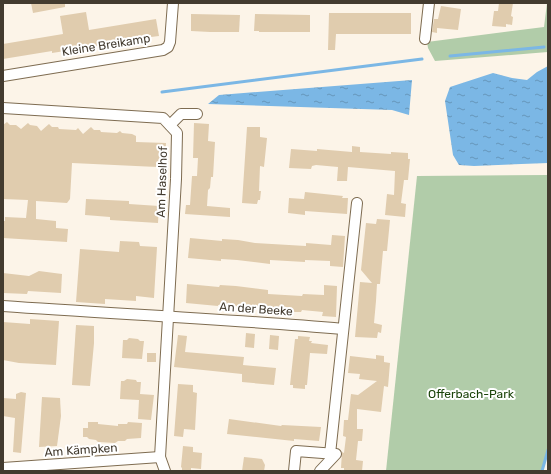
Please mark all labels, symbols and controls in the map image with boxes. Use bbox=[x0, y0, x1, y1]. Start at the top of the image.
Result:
street label: Kleine Breikamp bbox=[61, 31, 151, 59]
street label: Am Haselhof bbox=[154, 146, 170, 218]
street label: An der Beeke bbox=[219, 299, 293, 319]
park label: Offerbach-Park bbox=[428, 387, 515, 401]
street label: Am Kämpken bbox=[44, 440, 118, 460]

